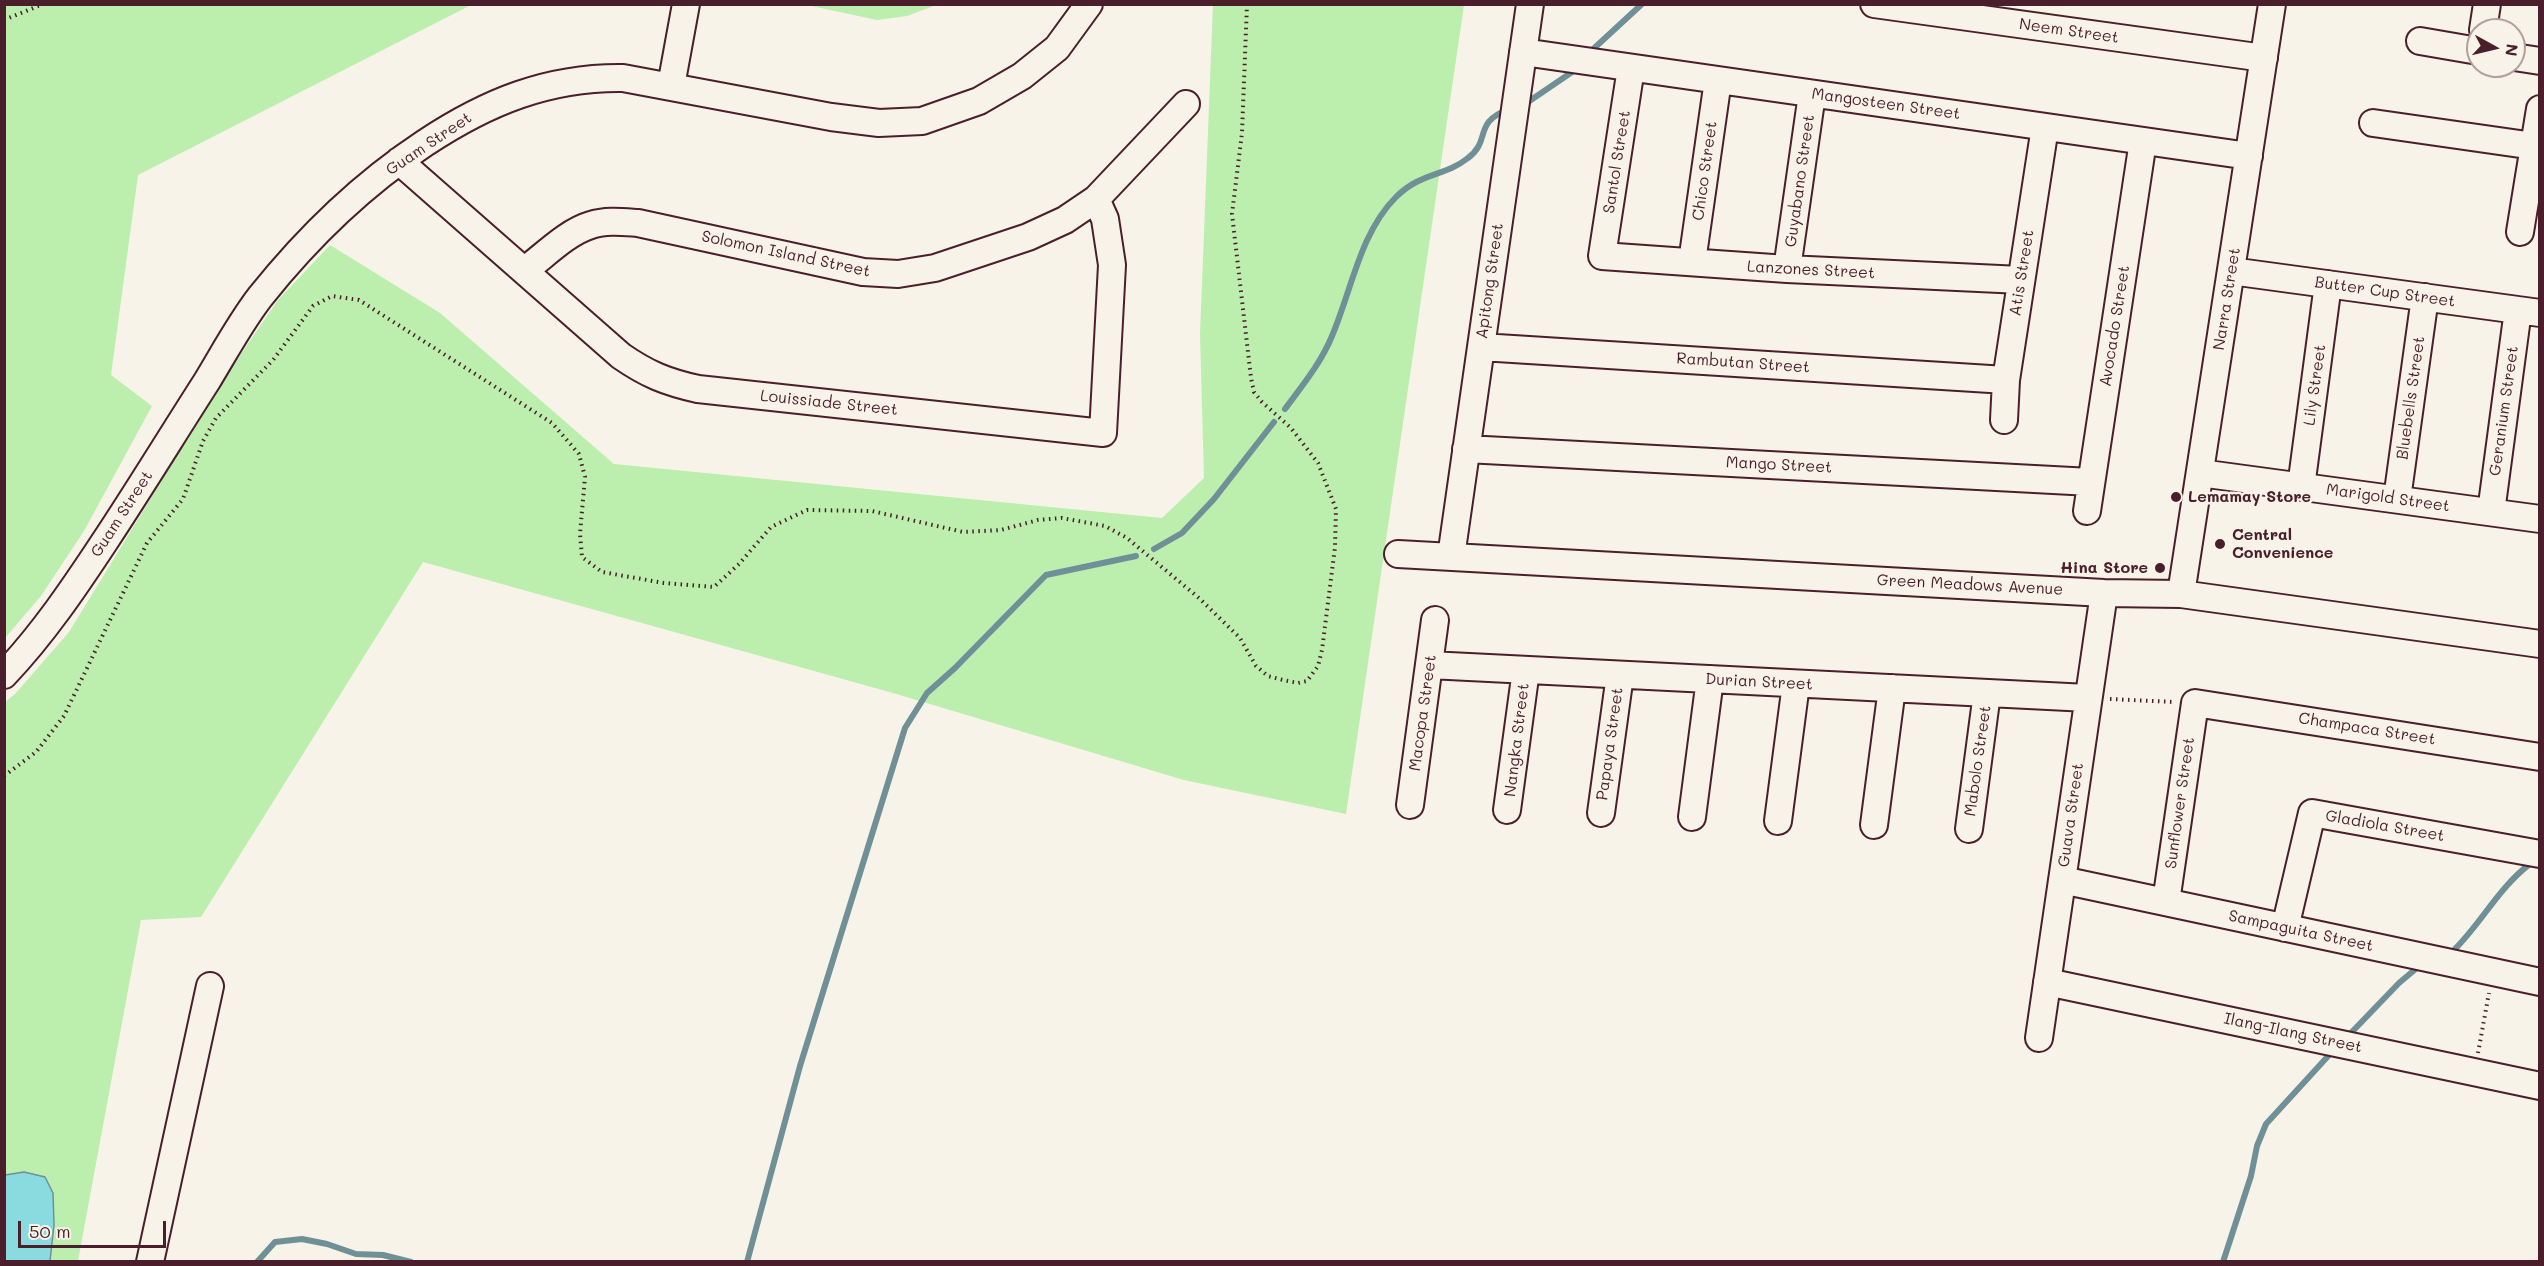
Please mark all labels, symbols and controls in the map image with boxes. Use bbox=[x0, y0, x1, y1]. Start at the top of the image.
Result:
street label: Neem Street bbox=[2018, 15, 2120, 47]
north arrow bbox=[2466, 18, 2526, 78]
text: N bbox=[2501, 43, 2524, 58]
street label: Mangosteen Street bbox=[1810, 84, 1962, 124]
street label: Guam Street bbox=[382, 108, 476, 180]
street label: Santol Street bbox=[1599, 109, 1635, 215]
street label: Guyabano Street bbox=[1781, 114, 1819, 248]
street label: Chico Street bbox=[1689, 120, 1721, 222]
street label: Apitong Street bbox=[1472, 222, 1508, 340]
street label: Solomon Island Street bbox=[700, 227, 872, 281]
street label: Atis Street bbox=[2006, 229, 2038, 317]
street label: Narra Street bbox=[2209, 246, 2245, 352]
street label: Lanzones Street bbox=[1746, 257, 1876, 283]
street label: Avocado Street bbox=[2096, 264, 2134, 388]
street label: Butter Cup Street bbox=[2313, 273, 2457, 311]
street label: Bluebells Street bbox=[2393, 335, 2429, 461]
street label: Lily Street bbox=[2300, 343, 2330, 427]
street label: Geranium Street bbox=[2485, 345, 2523, 477]
street label: Rambutan Street bbox=[1676, 349, 1810, 377]
street label: Louissiade Street bbox=[759, 386, 899, 420]
street label: Mango Street bbox=[1725, 453, 1833, 477]
street label: Guam Street bbox=[87, 467, 157, 561]
street label: Marigold Street bbox=[2325, 480, 2451, 516]
place label: Lemamay Store bbox=[2188, 487, 2311, 507]
marker: Lemamay Store bbox=[2169, 490, 2183, 504]
place label: Central Convenience bbox=[2232, 525, 2333, 563]
marker: Central Convenience bbox=[2213, 537, 2227, 551]
place label: Hina Store bbox=[2060, 558, 2148, 578]
marker: Hina Store bbox=[2153, 561, 2167, 575]
street label: Green Meadows Avenue bbox=[1876, 571, 2064, 599]
street label: Macopa Street bbox=[1405, 653, 1441, 773]
street label: Durian Street bbox=[1705, 670, 1813, 694]
street label: Nangka Street bbox=[1500, 682, 1534, 798]
street label: Papaya Street bbox=[1593, 686, 1627, 802]
street label: Mabolo Street bbox=[1961, 704, 1995, 818]
street label: Champaca Street bbox=[2297, 709, 2437, 749]
street label: Sunflower Street bbox=[2161, 736, 2199, 870]
street label: Guava Street bbox=[2054, 762, 2088, 868]
street label: Gladiola Street bbox=[2324, 806, 2446, 846]
street label: Sampaguita Street bbox=[2227, 906, 2375, 956]
street label: Ilang-Ilang Street bbox=[2222, 1009, 2364, 1057]
scale bar bbox=[21, 1209, 170, 1247]
text: 50 m bbox=[29, 1219, 71, 1243]

